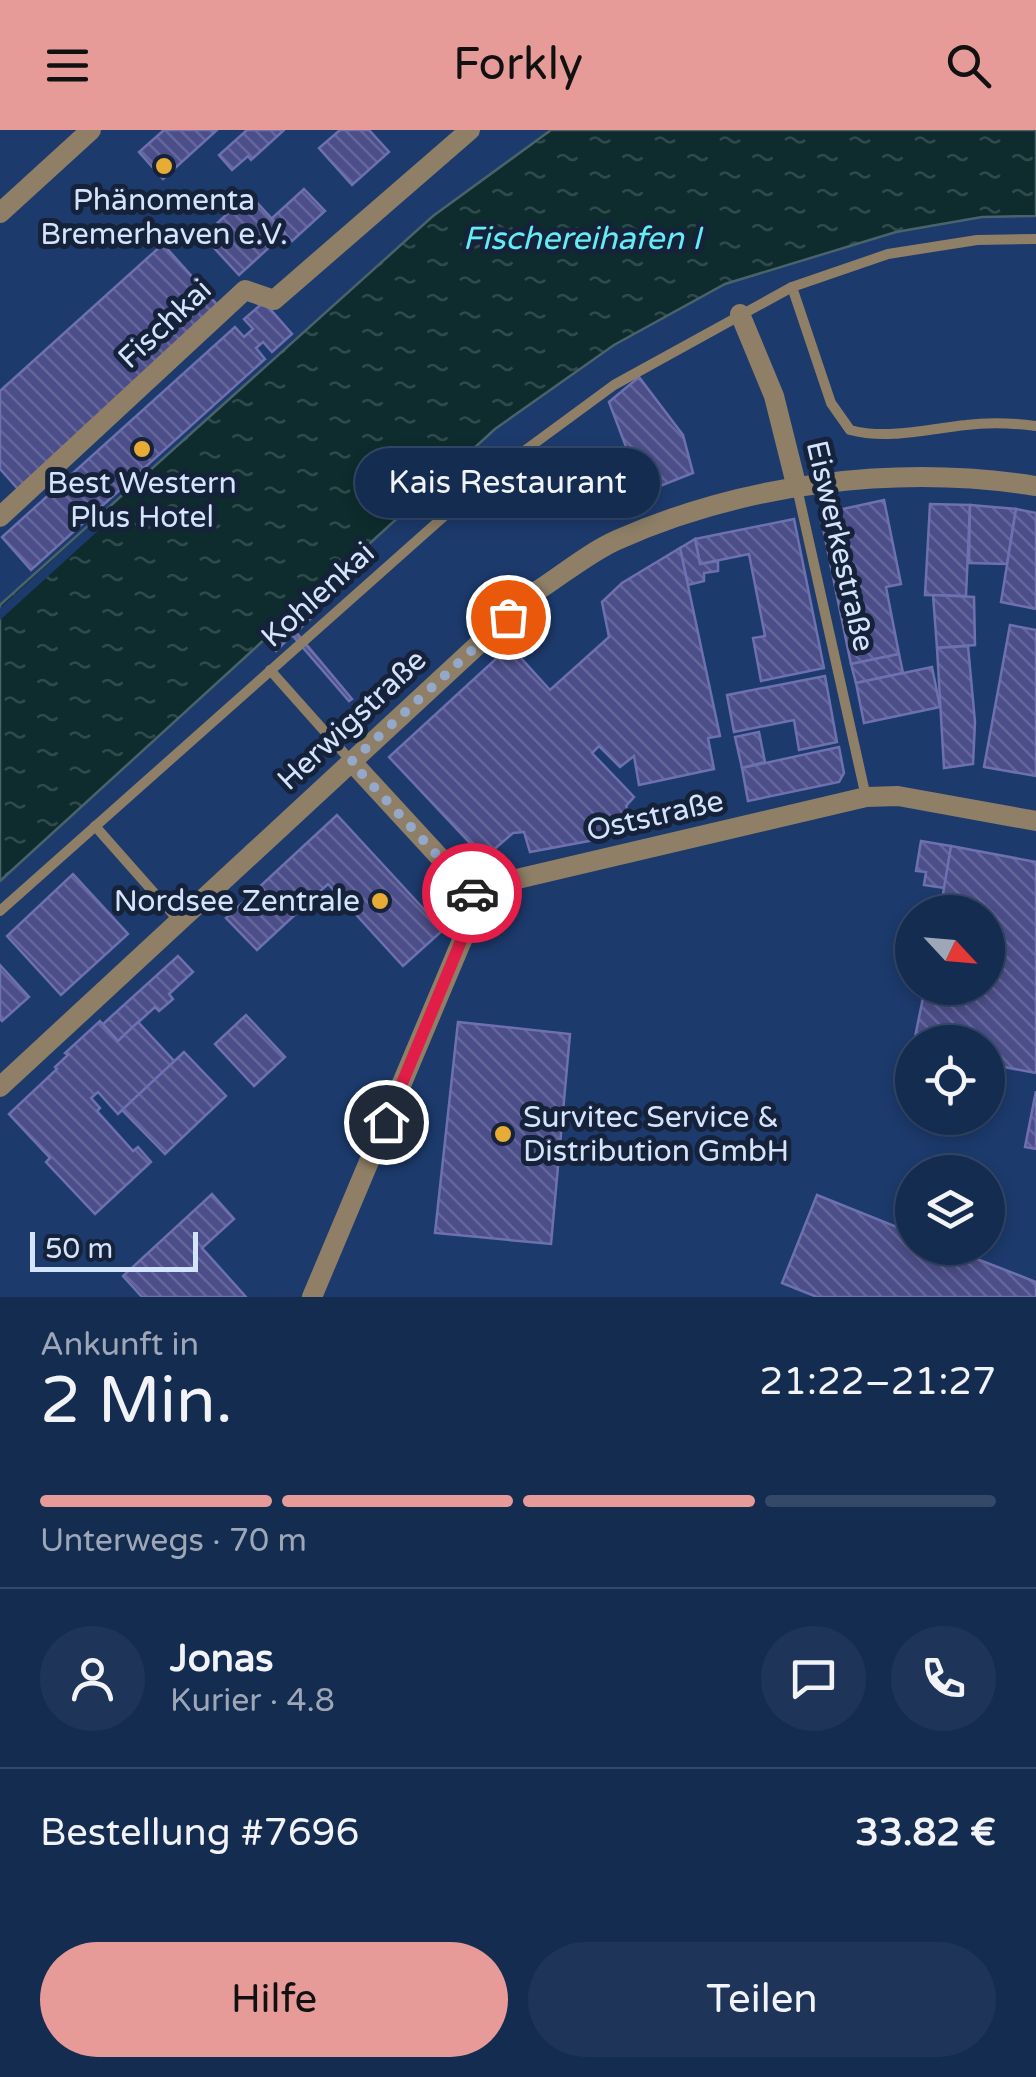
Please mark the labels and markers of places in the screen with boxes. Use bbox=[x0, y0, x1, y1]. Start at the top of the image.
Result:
marker: Phänomenta Bremerhaven e.V. bbox=[153, 155, 175, 177]
place label: Phänomenta Bremerhaven e.V. bbox=[40, 182, 288, 253]
marker: Best Western Plus Hotel bbox=[131, 438, 153, 460]
callout: Kais Restaurant bbox=[356, 447, 660, 517]
place label: Best Western Plus Hotel bbox=[47, 465, 237, 536]
pin bbox=[466, 575, 551, 660]
place label: Nordsee Zentrale bbox=[114, 883, 360, 920]
marker: Nordsee Zentrale bbox=[369, 890, 391, 912]
pin bbox=[344, 1080, 429, 1165]
place label: Survitec Service & Distribution GmbH bbox=[523, 1099, 789, 1170]
marker: Survitec Service & Distribution GmbH bbox=[492, 1123, 514, 1145]

